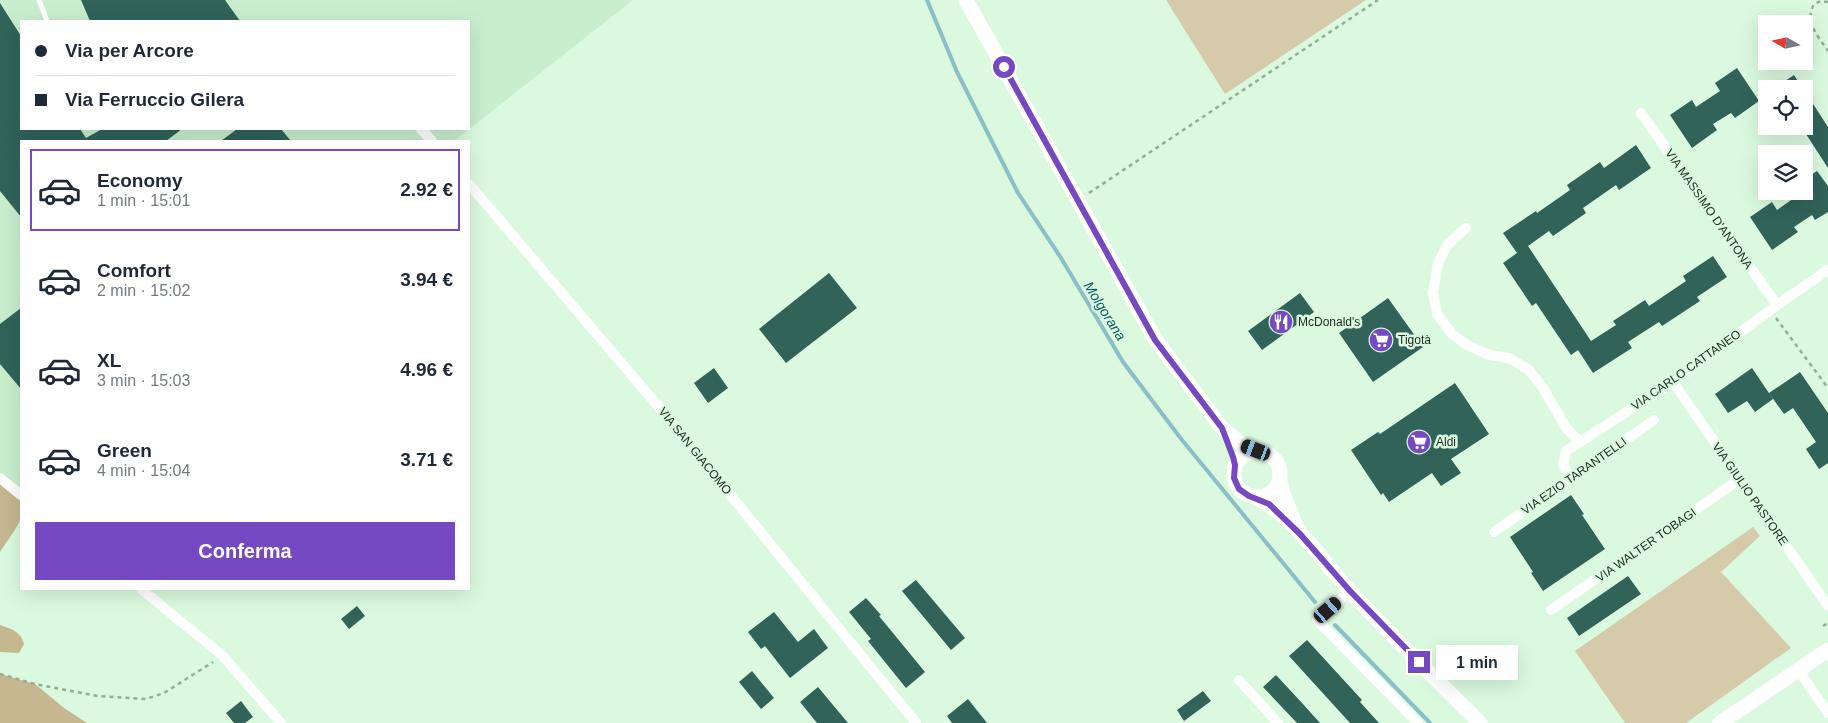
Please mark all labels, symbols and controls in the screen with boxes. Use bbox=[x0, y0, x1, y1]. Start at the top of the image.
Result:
north arrow bbox=[1758, 15, 1812, 70]
map controls bbox=[1758, 15, 1813, 200]
text: Via per Arcore bbox=[65, 40, 194, 61]
route start bbox=[993, 56, 1015, 78]
button: locate bbox=[1758, 80, 1813, 135]
text: Via Ferruccio Gilera bbox=[65, 89, 244, 110]
button: layers bbox=[1758, 145, 1813, 200]
street label: VIA MASSIMO D'ANTONA bbox=[1662, 147, 1756, 271]
icon: car bbox=[37, 168, 82, 213]
text: Economy bbox=[97, 170, 183, 191]
text: 2.92 € bbox=[400, 179, 453, 200]
text: 1 min · 15:01 bbox=[97, 192, 190, 209]
icon: car bbox=[37, 258, 82, 303]
text: Comfort bbox=[97, 260, 171, 281]
text: 3.94 € bbox=[400, 269, 453, 290]
water label: Molgorana bbox=[1081, 279, 1129, 343]
text: 2 min · 15:02 bbox=[97, 282, 190, 299]
restaurant icon: McDonald's bbox=[1268, 309, 1294, 335]
place label: McDonald's bbox=[1298, 315, 1360, 329]
supermarket icon: Tigotà bbox=[1368, 327, 1394, 353]
street label: VIA CARLO CATTANEO bbox=[1629, 327, 1743, 413]
place label: Tigotà bbox=[1398, 333, 1431, 347]
icon: car bbox=[37, 348, 82, 393]
text: XL bbox=[97, 350, 121, 371]
text: 4.96 € bbox=[400, 359, 453, 380]
text: 3 min · 15:03 bbox=[97, 372, 190, 389]
street label: VIA SAN GIACOMO bbox=[656, 405, 734, 497]
supermarket icon: Aldi bbox=[1406, 429, 1432, 455]
street label: VIA EZIO TARANTELLI bbox=[1519, 434, 1629, 518]
place label: Aldi bbox=[1436, 435, 1456, 449]
icon: car bbox=[37, 438, 82, 483]
car bbox=[1239, 438, 1272, 462]
text: Green bbox=[97, 440, 152, 461]
street label: VIA GIULIO PASTORE bbox=[1709, 440, 1791, 548]
text: 3.71 € bbox=[400, 449, 453, 470]
text: 4 min · 15:04 bbox=[97, 462, 190, 479]
street label: VIA WALTER TOBAGI bbox=[1593, 505, 1699, 585]
button: Conferma bbox=[35, 522, 455, 580]
car bbox=[1311, 594, 1344, 626]
callout: 1 min bbox=[1436, 644, 1519, 680]
route end bbox=[1408, 651, 1430, 673]
text: 1 min bbox=[1456, 654, 1498, 671]

